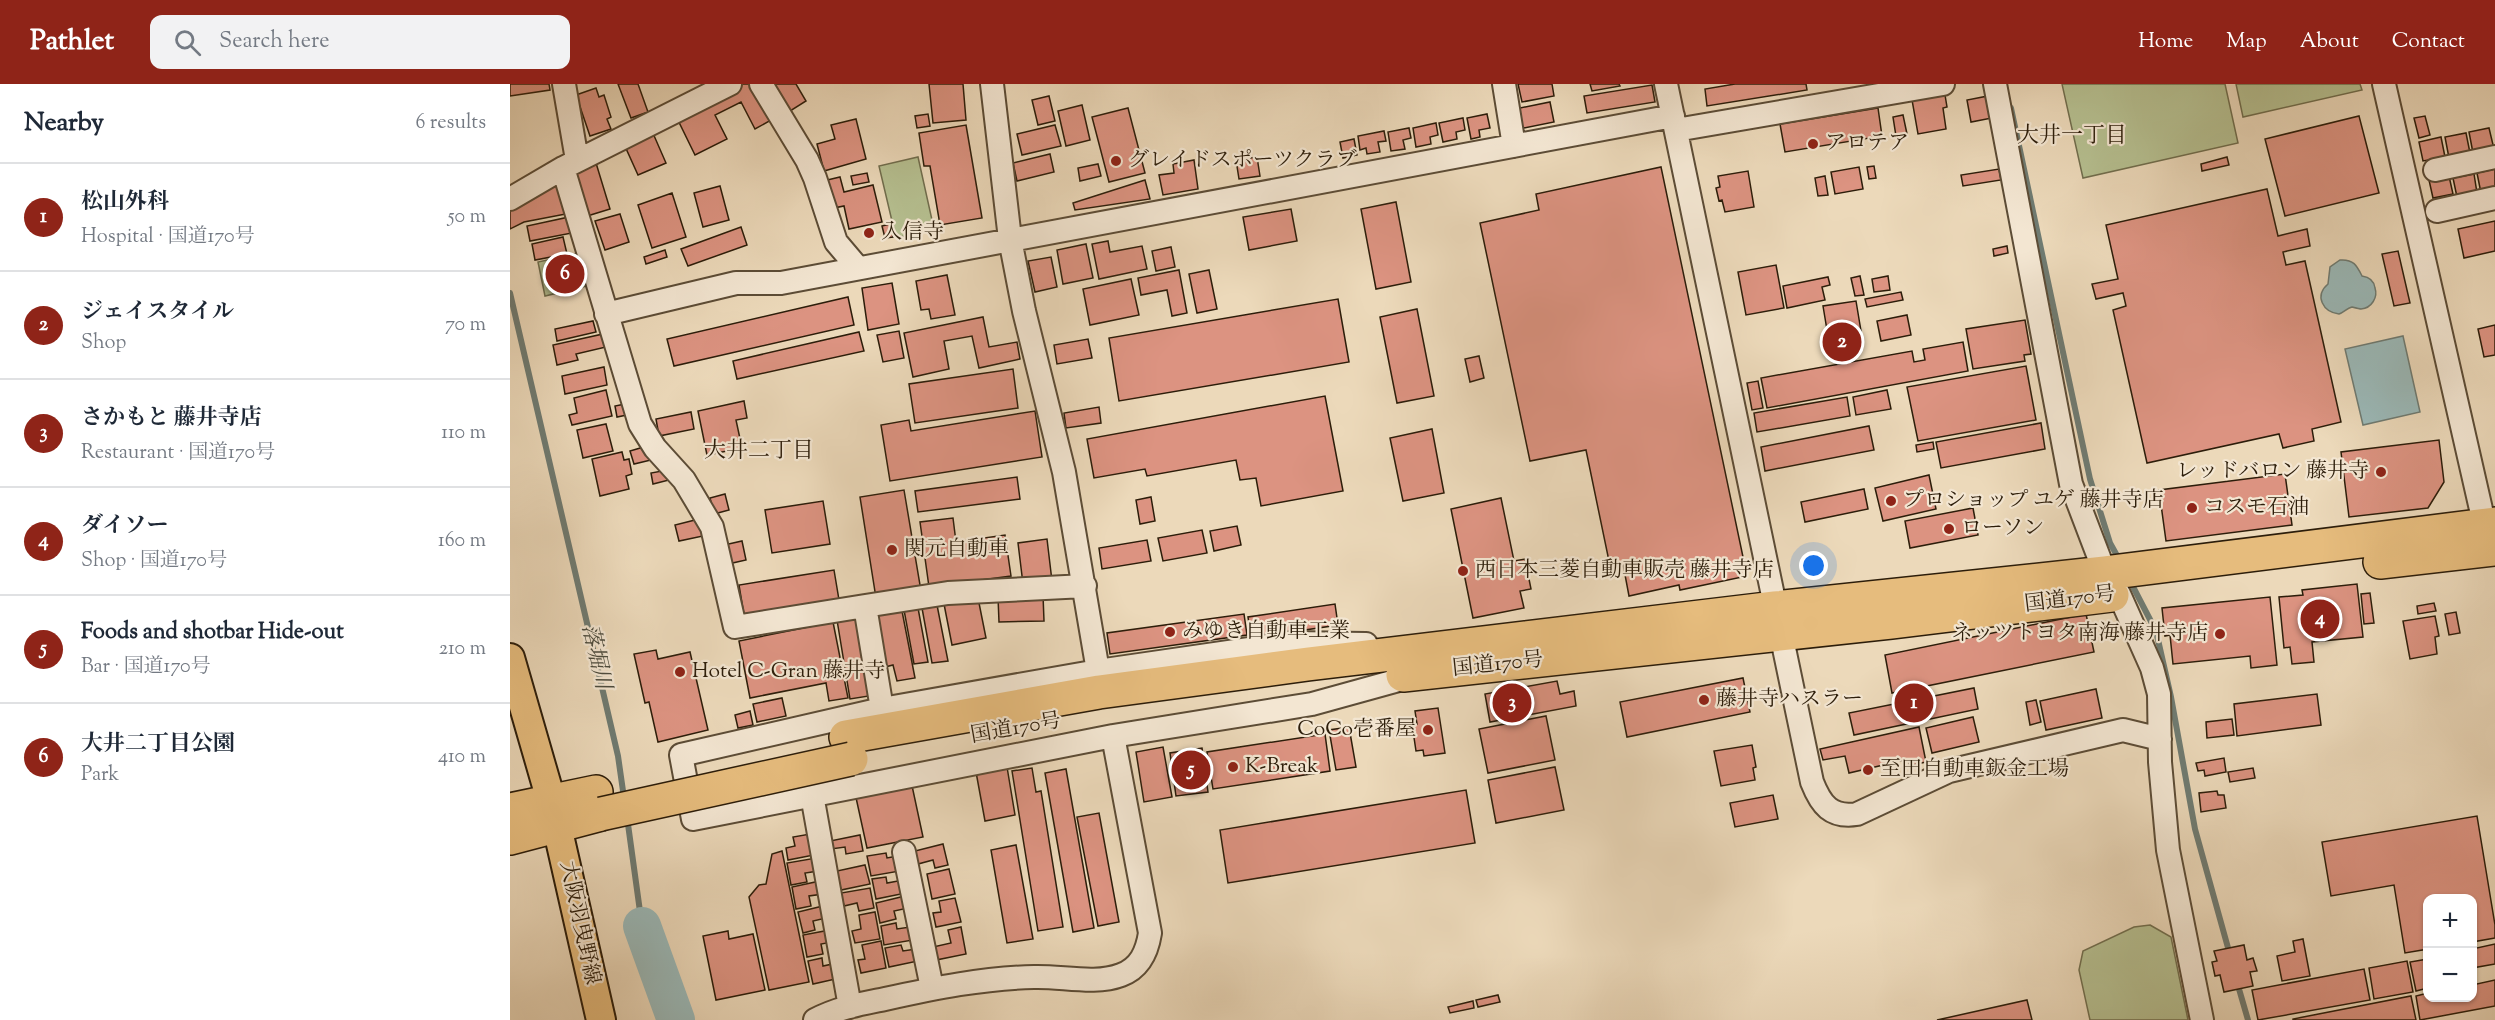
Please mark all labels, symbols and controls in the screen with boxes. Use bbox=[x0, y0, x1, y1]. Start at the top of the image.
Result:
search box bbox=[150, 15, 570, 69]
text: Pathlet bbox=[30, 22, 114, 62]
icon: search bbox=[171, 26, 204, 59]
text: Search here bbox=[219, 26, 329, 58]
text: Home bbox=[2138, 27, 2193, 57]
text: Map bbox=[2226, 27, 2267, 57]
text: About bbox=[2300, 27, 2359, 57]
text: Contact bbox=[2392, 27, 2465, 57]
text: Nearby bbox=[24, 105, 104, 142]
text: 6 results bbox=[416, 109, 486, 138]
district label: 大井一丁目 bbox=[2017, 121, 2127, 153]
place label: アロテア bbox=[1825, 129, 1909, 159]
marker: アロテア bbox=[1806, 137, 1820, 151]
place label: グレイドスポーツクラブ bbox=[1128, 146, 1357, 176]
marker: グレイドスポーツクラブ bbox=[1109, 154, 1123, 168]
text: 松山外科 bbox=[81, 187, 169, 219]
text: 1 bbox=[40, 203, 47, 232]
text: 50 m bbox=[448, 203, 486, 232]
place label: 入信寺 bbox=[881, 218, 944, 248]
text: Hospital · 国道170号 bbox=[81, 223, 255, 252]
marker: 入信寺 bbox=[862, 226, 876, 240]
pin: 6 bbox=[546, 252, 584, 297]
text: ジェイスタイル bbox=[81, 297, 234, 329]
text: 2 bbox=[39, 311, 48, 340]
text: 70 m bbox=[445, 311, 486, 340]
pin: 2 bbox=[1822, 320, 1862, 364]
text: Shop bbox=[81, 329, 126, 358]
text: さかもと 藤井寺店 bbox=[81, 403, 262, 435]
text: 3 bbox=[39, 419, 48, 448]
text: 110 m bbox=[441, 419, 486, 448]
district label: 大井二丁目 bbox=[704, 436, 814, 468]
text: Restaurant · 国道170号 bbox=[81, 439, 275, 468]
place label: レッドバロン 藤井寺 bbox=[2176, 457, 2369, 487]
marker: レッドバロン 藤井寺 bbox=[2374, 465, 2388, 479]
place label: プロショップ ユゲ 藤井寺店 bbox=[1903, 486, 2164, 516]
place label: コスモ石油 bbox=[2204, 493, 2309, 523]
marker: プロショップ ユゲ 藤井寺店 bbox=[1884, 494, 1898, 508]
marker: コスモ石油 bbox=[2185, 501, 2199, 515]
text: ダイソー bbox=[81, 511, 169, 543]
place label: ローソン bbox=[1961, 514, 2044, 544]
marker: ローソン bbox=[1942, 522, 1956, 536]
text: 4 bbox=[38, 527, 49, 556]
text: 160 m bbox=[438, 527, 486, 556]
place label: 関元自動車 bbox=[904, 535, 1009, 565]
marker: 関元自動車 bbox=[885, 543, 899, 557]
text: Shop · 国道170号 bbox=[81, 547, 227, 576]
your location bbox=[1799, 551, 1828, 580]
place label: 西日本三菱自動車販売 藤井寺店 bbox=[1475, 556, 1773, 586]
marker: 西日本三菱自動車販売 藤井寺店 bbox=[1456, 564, 1470, 578]
street label: 国道170号 bbox=[2023, 580, 2117, 620]
pin: 4 bbox=[2300, 596, 2340, 642]
text: Foods and shotbar Hide-out bbox=[81, 617, 344, 649]
place label: みゆき自動車工業 bbox=[1182, 617, 1350, 647]
place label: ネッツトヨタ南海 藤井寺店 bbox=[1952, 619, 2208, 649]
water label: 落堀川 bbox=[572, 621, 618, 695]
marker: みゆき自動車工業 bbox=[1163, 625, 1177, 639]
marker: ネッツトヨタ南海 藤井寺店 bbox=[2213, 627, 2227, 641]
text: 5 bbox=[40, 635, 47, 664]
text: 210 m bbox=[439, 635, 486, 664]
street label: 国道170号 bbox=[1451, 645, 1545, 685]
text: Bar · 国道170号 bbox=[81, 653, 211, 682]
place label: Hotel C-Gran 藤井寺 bbox=[692, 657, 885, 687]
marker: Hotel C-Gran 藤井寺 bbox=[673, 665, 687, 679]
pin: 3 bbox=[1492, 680, 1532, 726]
pin: 1 bbox=[1894, 680, 1934, 726]
place label: 藤井寺ハスラー bbox=[1716, 685, 1863, 715]
marker: 藤井寺ハスラー bbox=[1697, 693, 1711, 707]
street label: 国道170号 bbox=[968, 706, 1064, 752]
place label: CoCo壱番屋 bbox=[1297, 715, 1416, 745]
marker: CoCo壱番屋 bbox=[1421, 723, 1435, 737]
text: 大井二丁目公園 bbox=[81, 729, 235, 761]
text: 6 bbox=[39, 743, 48, 772]
text: 410 m bbox=[438, 743, 486, 772]
pin: 5 bbox=[1172, 748, 1210, 792]
place label: K-Break bbox=[1245, 752, 1319, 782]
place label: 至田自動車鈑金工場 bbox=[1880, 755, 2069, 785]
marker: K-Break bbox=[1226, 760, 1240, 774]
text: Park bbox=[81, 761, 119, 790]
marker: 至田自動車鈑金工場 bbox=[1861, 763, 1875, 777]
street label: 大阪羽曳野線 bbox=[551, 858, 607, 988]
map controls bbox=[2423, 894, 2477, 1002]
button: + bbox=[2423, 894, 2477, 948]
button: − bbox=[2423, 948, 2477, 1002]

